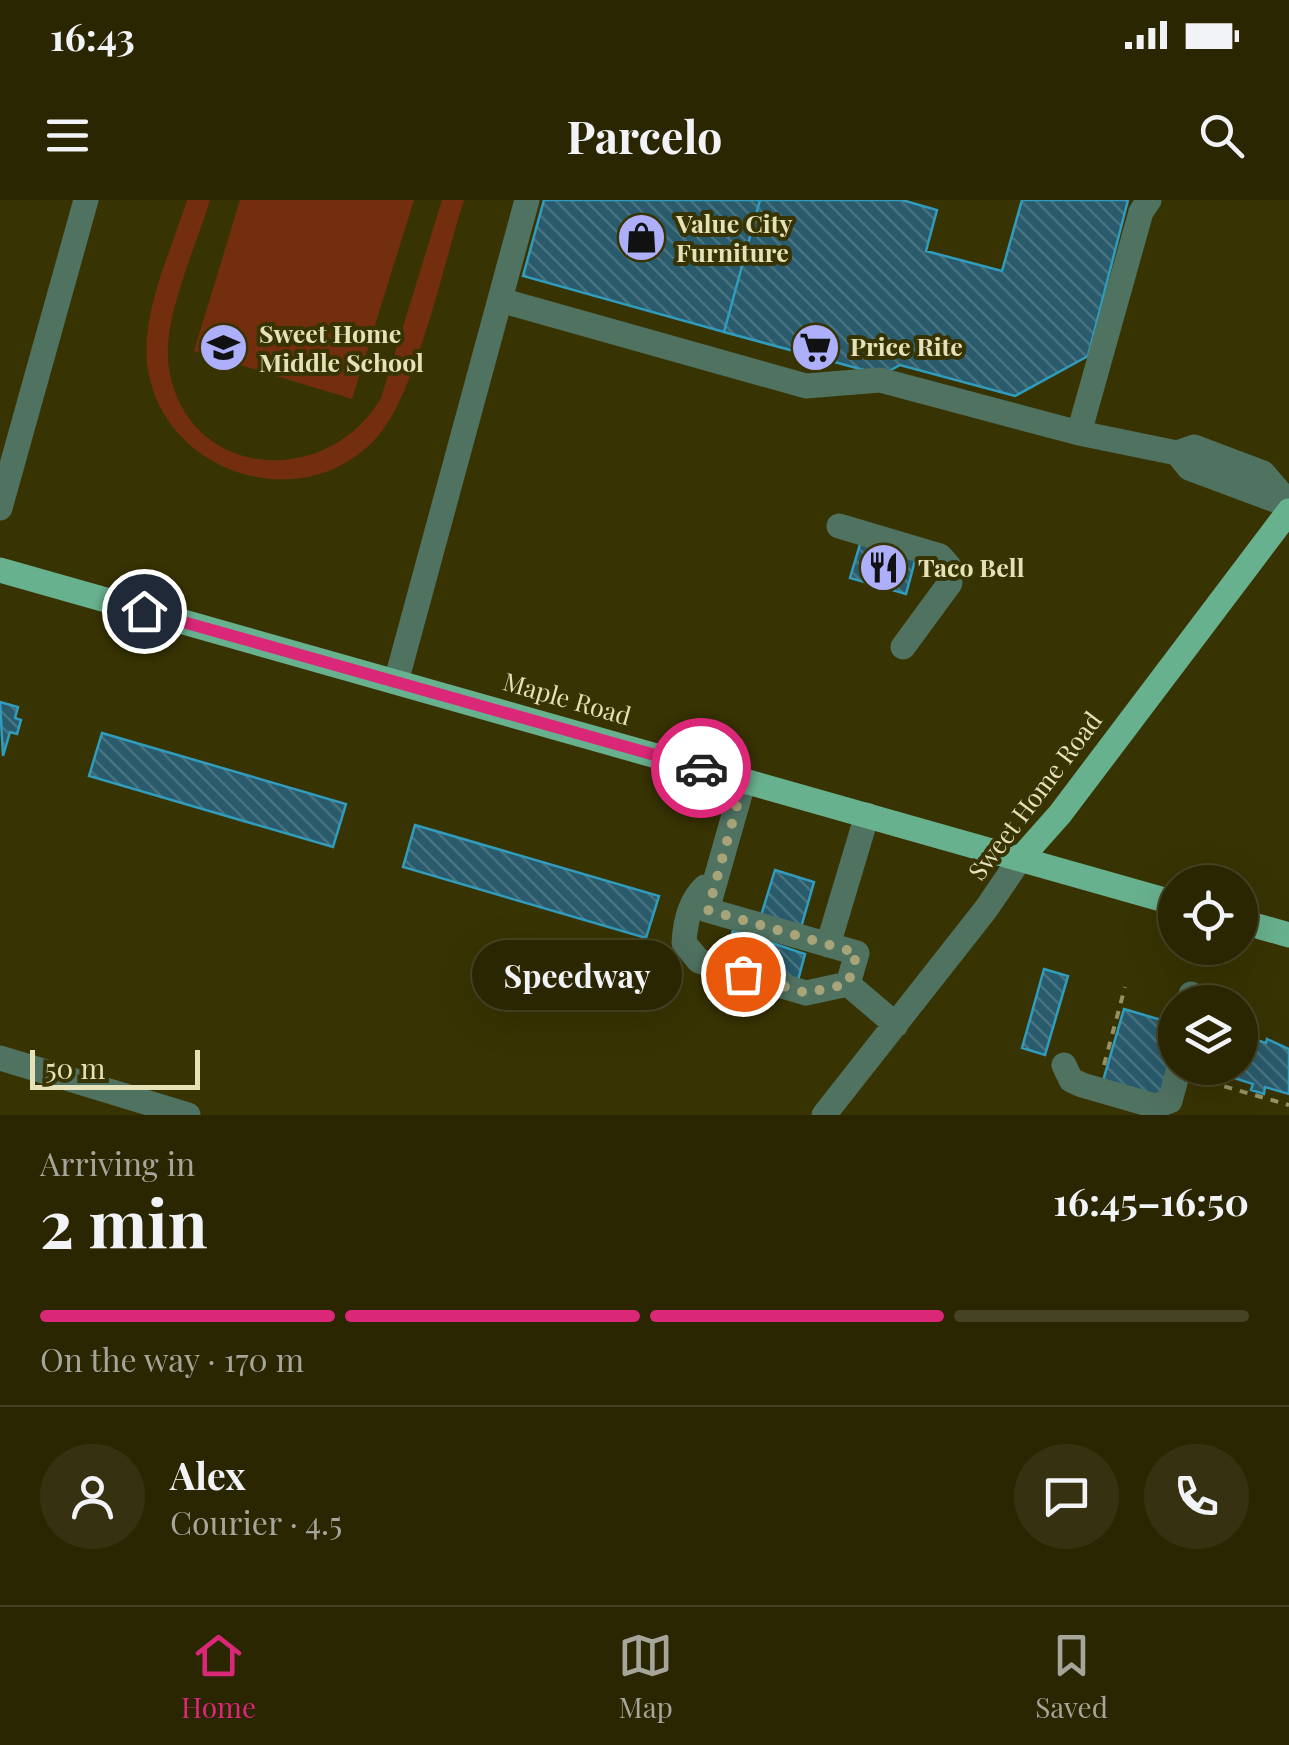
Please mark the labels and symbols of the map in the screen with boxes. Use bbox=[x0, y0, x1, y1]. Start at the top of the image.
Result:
place label: Value City Furniture bbox=[675, 206, 792, 268]
shop icon: Value City Furniture bbox=[615, 212, 667, 264]
place label: Sweet Home Middle School bbox=[259, 316, 424, 378]
supermarket icon: Price Rite bbox=[789, 321, 841, 373]
school or university icon: Sweet Home Middle School bbox=[198, 322, 250, 374]
place label: Price Rite bbox=[850, 329, 963, 362]
restaurant icon: Taco Bell bbox=[857, 542, 909, 594]
place label: Taco Bell bbox=[918, 550, 1025, 583]
pin bbox=[102, 569, 187, 654]
street label: Maple Road bbox=[500, 664, 635, 732]
street label: Sweet Home Road bbox=[960, 704, 1108, 886]
courier bbox=[651, 718, 751, 818]
pin bbox=[701, 932, 786, 1017]
callout: Speedway bbox=[473, 939, 683, 1009]
scale bar bbox=[30, 1045, 200, 1090]

